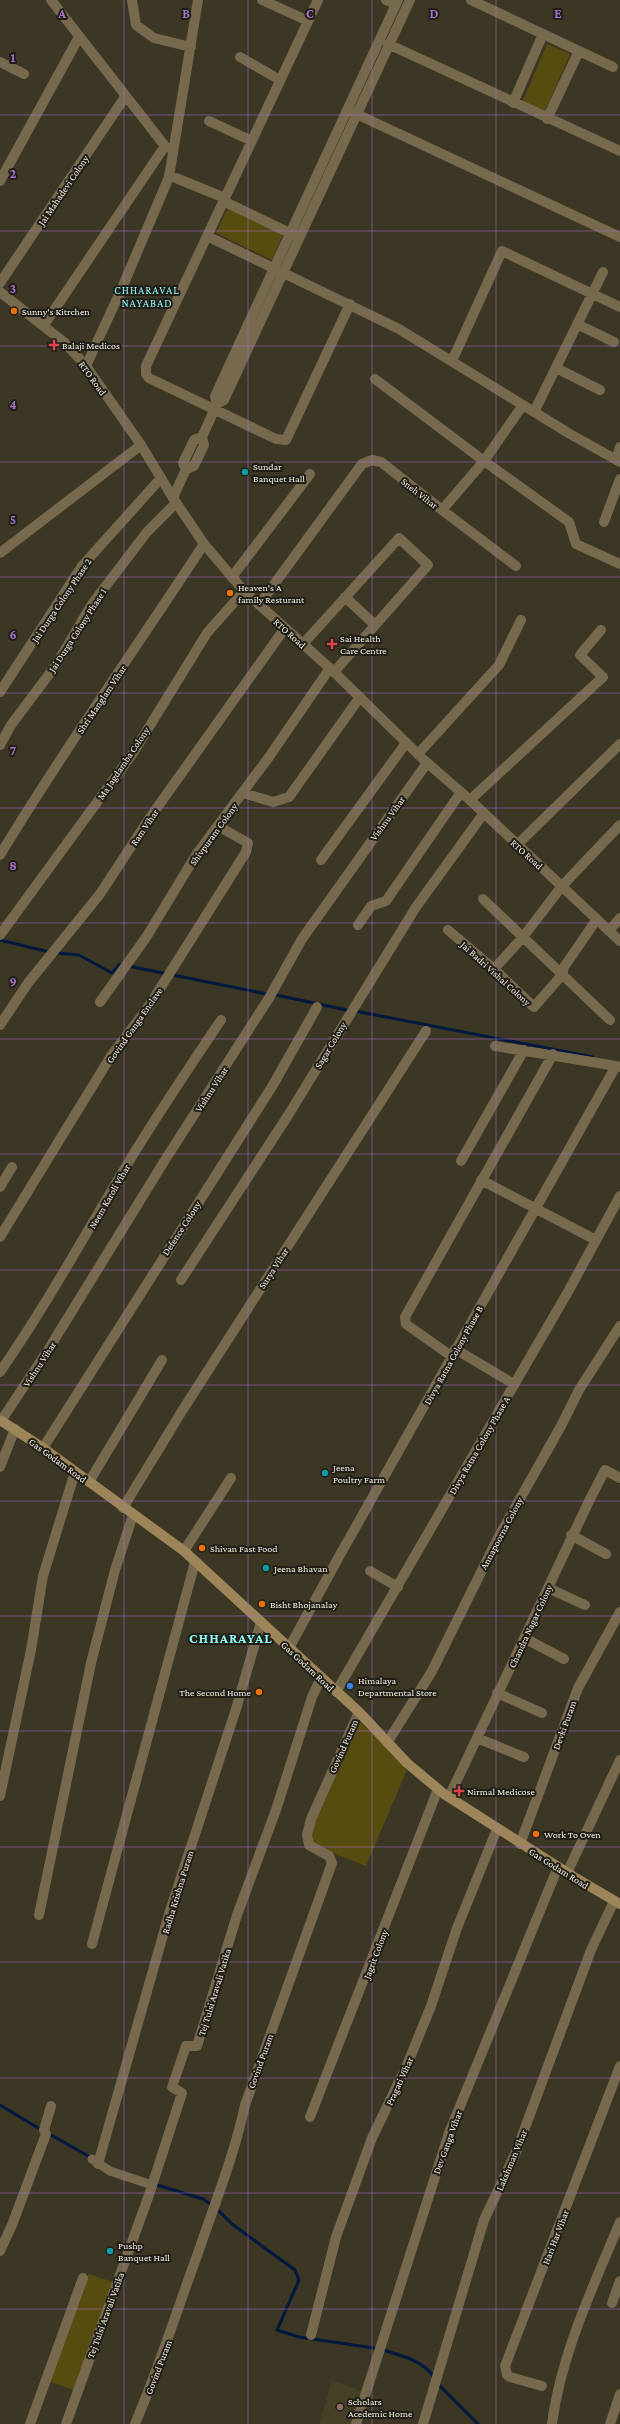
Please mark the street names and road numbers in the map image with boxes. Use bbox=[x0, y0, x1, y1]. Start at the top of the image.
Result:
street label: Jai Mahadevi Colony bbox=[35, 153, 91, 228]
street label: RTO Road bbox=[77, 359, 109, 398]
street label: Sneh Vihar bbox=[399, 476, 441, 511]
street label: Jai Durga Colony Phase 2 bbox=[29, 556, 94, 645]
street label: Jai Durga Colony Phase 1 bbox=[46, 586, 109, 675]
street label: RTO Road bbox=[271, 616, 309, 651]
street label: Shri Manglam Vihar bbox=[74, 663, 129, 736]
street label: Ma Jagdamba Colony bbox=[95, 725, 152, 802]
street label: Vishnu Vihar bbox=[368, 794, 407, 842]
street label: Shivpuram Colony bbox=[187, 801, 240, 868]
street label: Ram Vihar bbox=[128, 807, 161, 848]
street label: RTO Road bbox=[508, 837, 546, 872]
street label: Jai Badri Vishal Colony bbox=[458, 938, 533, 1008]
street label: Govind Ganga Enclave bbox=[104, 985, 165, 1065]
street label: Sagar Colony bbox=[312, 1020, 349, 1071]
street label: Vishnu Vihar bbox=[193, 1064, 230, 1114]
street label: Neem Karoli Vihar bbox=[87, 1162, 133, 1230]
street label: Defence Colony bbox=[160, 1199, 203, 1257]
street label: Surya Vihar bbox=[256, 1245, 291, 1291]
street label: Divya Ratna Colony Phase B bbox=[422, 1303, 485, 1407]
street label: Vishnu Vihar bbox=[21, 1339, 58, 1389]
street label: Divya Ratna Colony Phase A bbox=[447, 1394, 512, 1496]
street label: Gas Godam Road bbox=[27, 1436, 89, 1485]
street label: Annapoorna Colony bbox=[478, 1495, 525, 1571]
street label: Chandra Nagar Colony bbox=[506, 1582, 555, 1670]
street label: Gas Godam Road bbox=[279, 1639, 337, 1694]
street label: Devki Puram bbox=[551, 1699, 578, 1751]
street label: Govind Puram bbox=[327, 1718, 360, 1775]
street label: Gas Godam Road bbox=[527, 1846, 591, 1892]
street label: Radha Krishna Puram bbox=[160, 1849, 195, 1935]
street label: Jagrit Colony bbox=[361, 1928, 390, 1981]
street label: Tej Tulsi Aravali Vatika bbox=[196, 1947, 234, 2037]
street label: Govind Puram bbox=[245, 2032, 275, 2090]
street label: Pragati Vihar bbox=[383, 2055, 416, 2107]
street label: Dev Ganga Vihar bbox=[431, 2108, 464, 2175]
street label: Lakshman Vihar bbox=[494, 2128, 529, 2192]
street label: Hari Har Vihar bbox=[540, 2208, 571, 2266]
street label: Tej Tulsi Aravali Vatika bbox=[85, 2270, 127, 2360]
street label: Govind Puram bbox=[143, 2338, 174, 2396]

